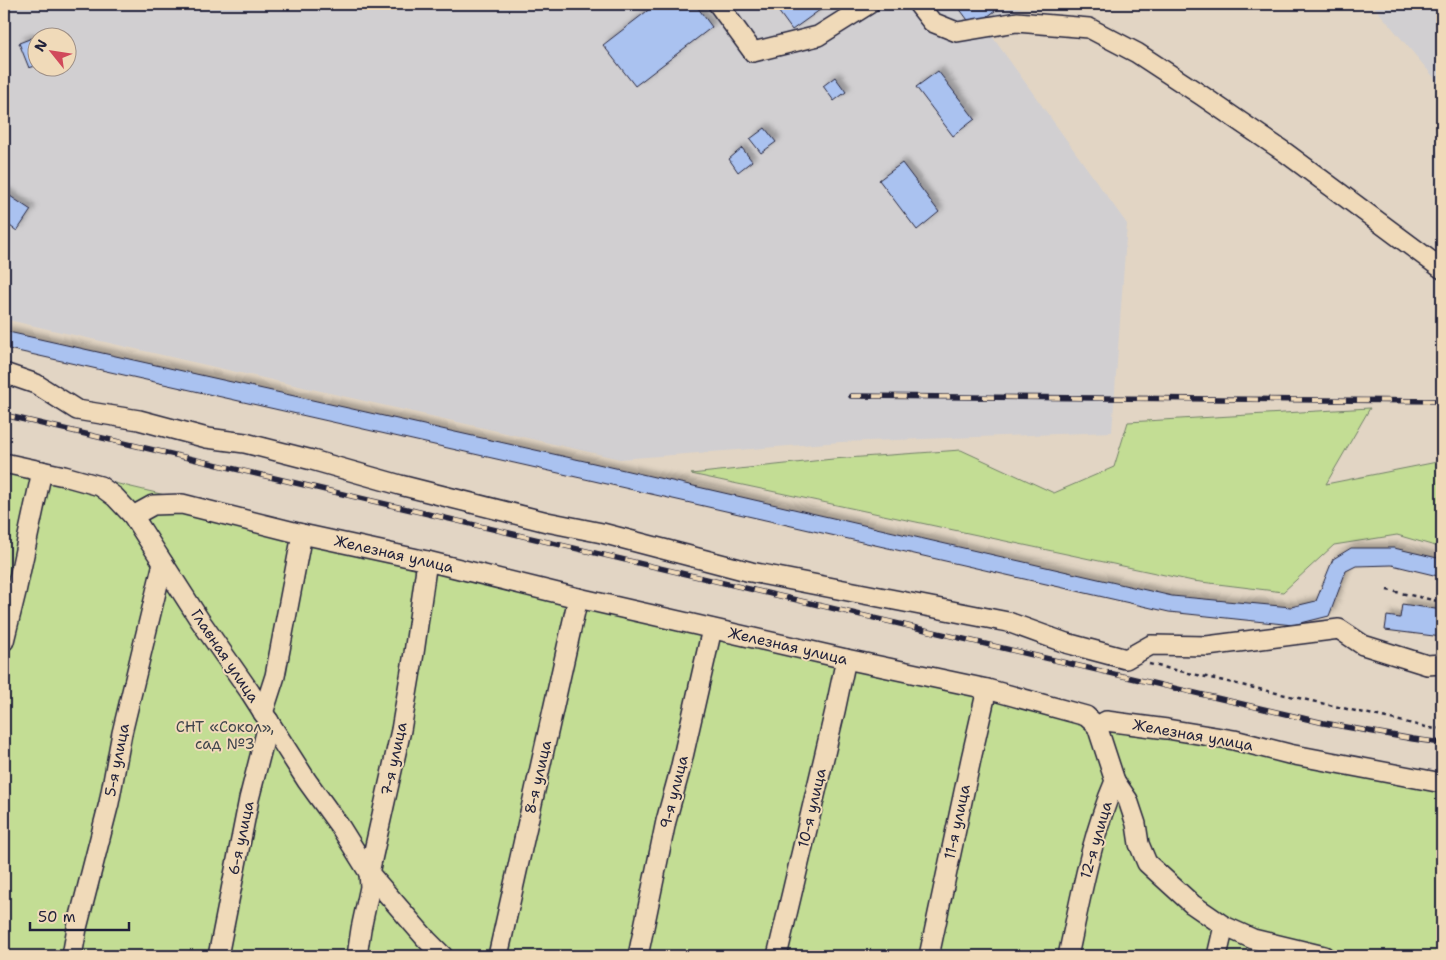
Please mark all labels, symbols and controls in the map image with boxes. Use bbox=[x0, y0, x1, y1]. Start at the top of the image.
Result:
north arrow bbox=[28, 28, 78, 78]
text: N bbox=[30, 36, 51, 55]
street label: Железная улица bbox=[332, 531, 456, 578]
street label: Главная улица bbox=[186, 605, 264, 707]
street label: Железная улица bbox=[726, 623, 850, 670]
street label: Железная улица bbox=[1131, 715, 1256, 756]
park label: СНТ «Сокол», сад №3 bbox=[176, 717, 274, 754]
street label: 7-я улица bbox=[376, 720, 412, 798]
street label: 5-я улица bbox=[100, 721, 134, 798]
street label: 8-я улица bbox=[520, 738, 556, 816]
street label: 9-я улица bbox=[655, 753, 693, 831]
street label: 10-я улица bbox=[793, 766, 831, 850]
street label: 11-я улица bbox=[939, 782, 975, 861]
street label: 12-я улица bbox=[1075, 798, 1117, 881]
street label: 6-я улица bbox=[223, 799, 259, 877]
scale bar bbox=[30, 900, 129, 932]
text: 50 m bbox=[38, 907, 76, 927]

